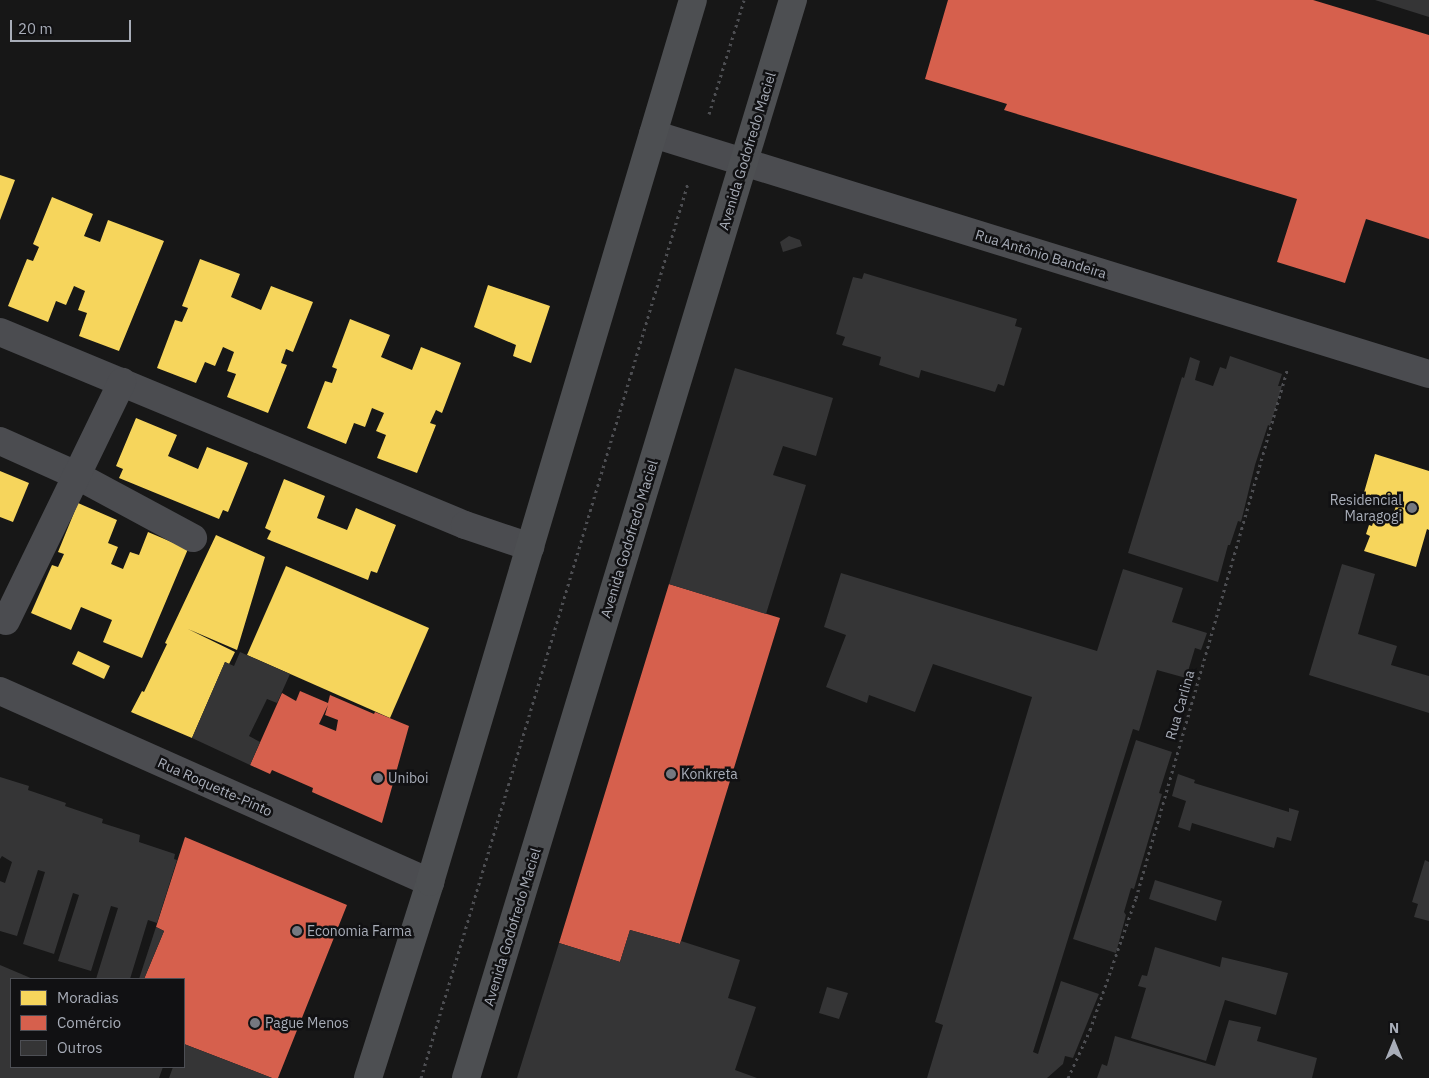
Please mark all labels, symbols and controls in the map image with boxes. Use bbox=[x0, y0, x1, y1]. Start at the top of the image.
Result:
scale bar bbox=[12, 10, 134, 42]
text: 20 m bbox=[18, 19, 53, 38]
street label: Avenida Godofredo Maciel bbox=[715, 70, 779, 232]
street label: Rua Antônio Bandeira bbox=[973, 226, 1109, 282]
street label: Avenida Godofredo Maciel bbox=[597, 458, 661, 620]
place label: Residencial Maragogi bbox=[1330, 492, 1402, 524]
marker: Residencial Maragogi bbox=[1406, 502, 1418, 514]
street label: Rua Carlina bbox=[1162, 668, 1198, 742]
street label: Rua Roquette-Pinto bbox=[155, 754, 275, 820]
place label: Konkreta bbox=[681, 766, 738, 782]
marker: Konkreta bbox=[665, 768, 677, 780]
place label: Uniboi bbox=[388, 770, 428, 786]
marker: Uniboi bbox=[372, 772, 384, 784]
street label: Avenida Godofredo Maciel bbox=[480, 846, 544, 1008]
place label: Economia Farma bbox=[307, 923, 412, 939]
marker: Economia Farma bbox=[291, 925, 303, 937]
legend bbox=[10, 978, 185, 1068]
text: Moradias bbox=[57, 988, 119, 1007]
text: Comércio bbox=[57, 1013, 121, 1032]
place label: Pague Menos bbox=[265, 1015, 349, 1031]
marker: Pague Menos bbox=[249, 1017, 261, 1029]
north arrow bbox=[1369, 1018, 1419, 1068]
text: N bbox=[1389, 1019, 1399, 1037]
text: Outros bbox=[57, 1038, 103, 1057]

